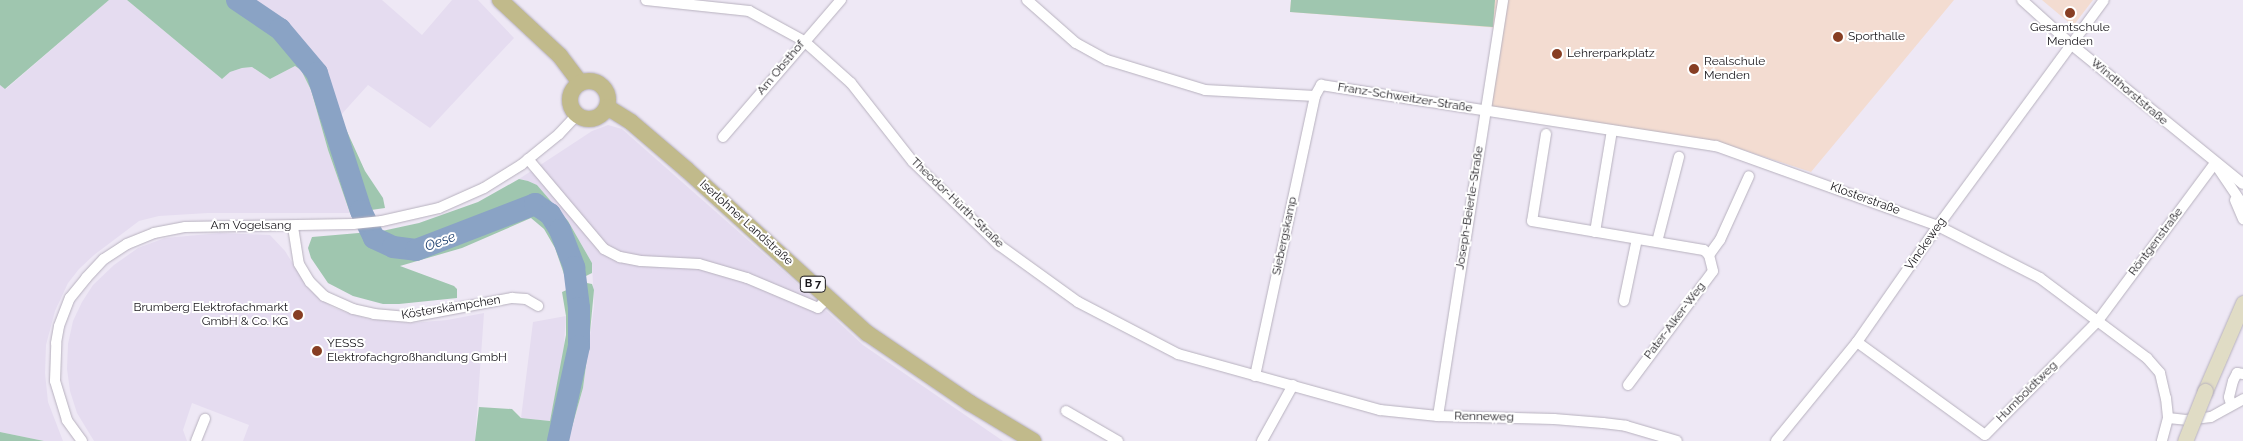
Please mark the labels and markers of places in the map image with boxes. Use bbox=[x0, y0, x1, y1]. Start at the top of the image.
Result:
marker: Gesamtschule Menden bbox=[2064, 7, 2076, 19]
place label: Gesamtschule Menden bbox=[2030, 21, 2110, 49]
place label: Sporthalle bbox=[1848, 30, 1905, 44]
marker: Sporthalle bbox=[1832, 31, 1844, 43]
place label: Lehrerparkplatz bbox=[1567, 47, 1655, 61]
marker: Lehrerparkplatz bbox=[1551, 48, 1563, 60]
place label: Realschule Menden bbox=[1704, 55, 1765, 83]
marker: Realschule Menden bbox=[1688, 63, 1700, 75]
place label: Brumberg Elektrofachmarkt GmbH & Co. KG bbox=[133, 301, 288, 329]
marker: Brumberg Elektrofachmarkt GmbH & Co. KG bbox=[292, 309, 304, 321]
place label: YESSS Elektrofachgroßhandlung GmbH bbox=[327, 337, 507, 365]
marker: YESSS Elektrofachgroßhandlung GmbH bbox=[311, 345, 323, 357]

